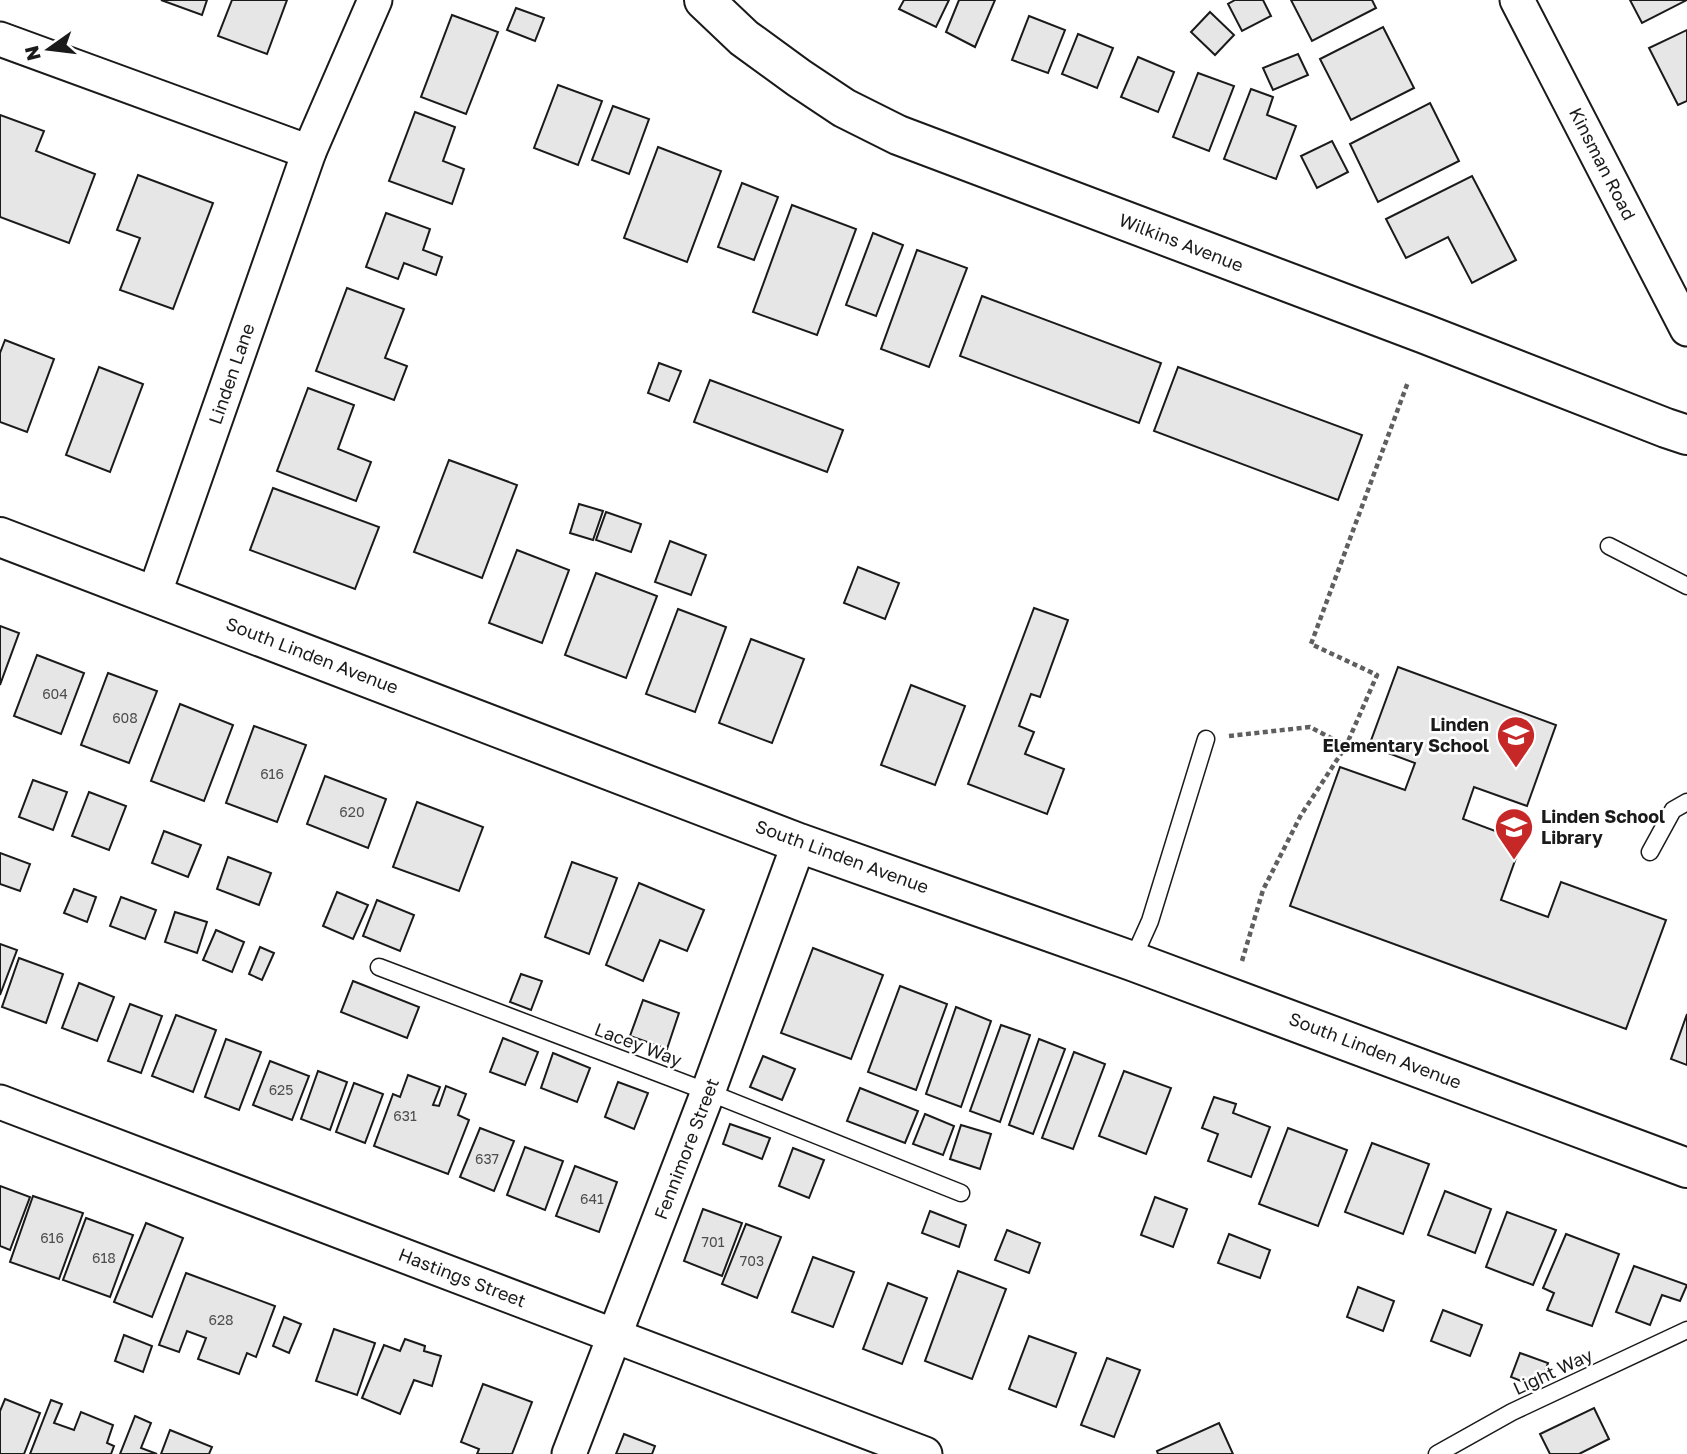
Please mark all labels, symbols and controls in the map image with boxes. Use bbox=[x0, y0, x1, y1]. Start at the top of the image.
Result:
north arrow bbox=[14, 14, 84, 84]
text: N bbox=[19, 43, 45, 63]
street label: Kinsman Road bbox=[1565, 103, 1641, 224]
street label: Wilkins Avenue bbox=[1116, 208, 1247, 276]
street label: Linden Lane bbox=[204, 320, 259, 427]
street label: South Linden Avenue bbox=[223, 612, 402, 698]
house number: 604 bbox=[42, 685, 68, 702]
house number: 608 bbox=[112, 709, 138, 726]
place label: Linden Elementary School bbox=[1323, 713, 1489, 756]
school or university icon: Linden Elementary School bbox=[1495, 714, 1537, 769]
house number: 616 bbox=[260, 765, 284, 782]
house number: 620 bbox=[339, 803, 365, 820]
place label: Linden School Library bbox=[1541, 805, 1665, 848]
school or university icon: Linden School Library bbox=[1493, 806, 1535, 861]
street label: South Linden Avenue bbox=[753, 814, 932, 898]
street label: South Linden Avenue bbox=[1286, 1007, 1465, 1093]
street label: Lacey Way bbox=[592, 1017, 685, 1071]
street label: Fennimore Street bbox=[649, 1075, 723, 1222]
house number: 625 bbox=[269, 1081, 293, 1098]
house number: 631 bbox=[393, 1107, 417, 1124]
house number: 637 bbox=[475, 1150, 499, 1167]
house number: 641 bbox=[580, 1190, 604, 1207]
house number: 616 bbox=[40, 1229, 64, 1246]
house number: 701 bbox=[702, 1233, 725, 1250]
street label: Hastings Street bbox=[395, 1243, 529, 1312]
house number: 618 bbox=[92, 1249, 116, 1266]
house number: 703 bbox=[740, 1252, 764, 1269]
house number: 628 bbox=[208, 1311, 234, 1328]
street label: Light Way bbox=[1509, 1343, 1596, 1399]

